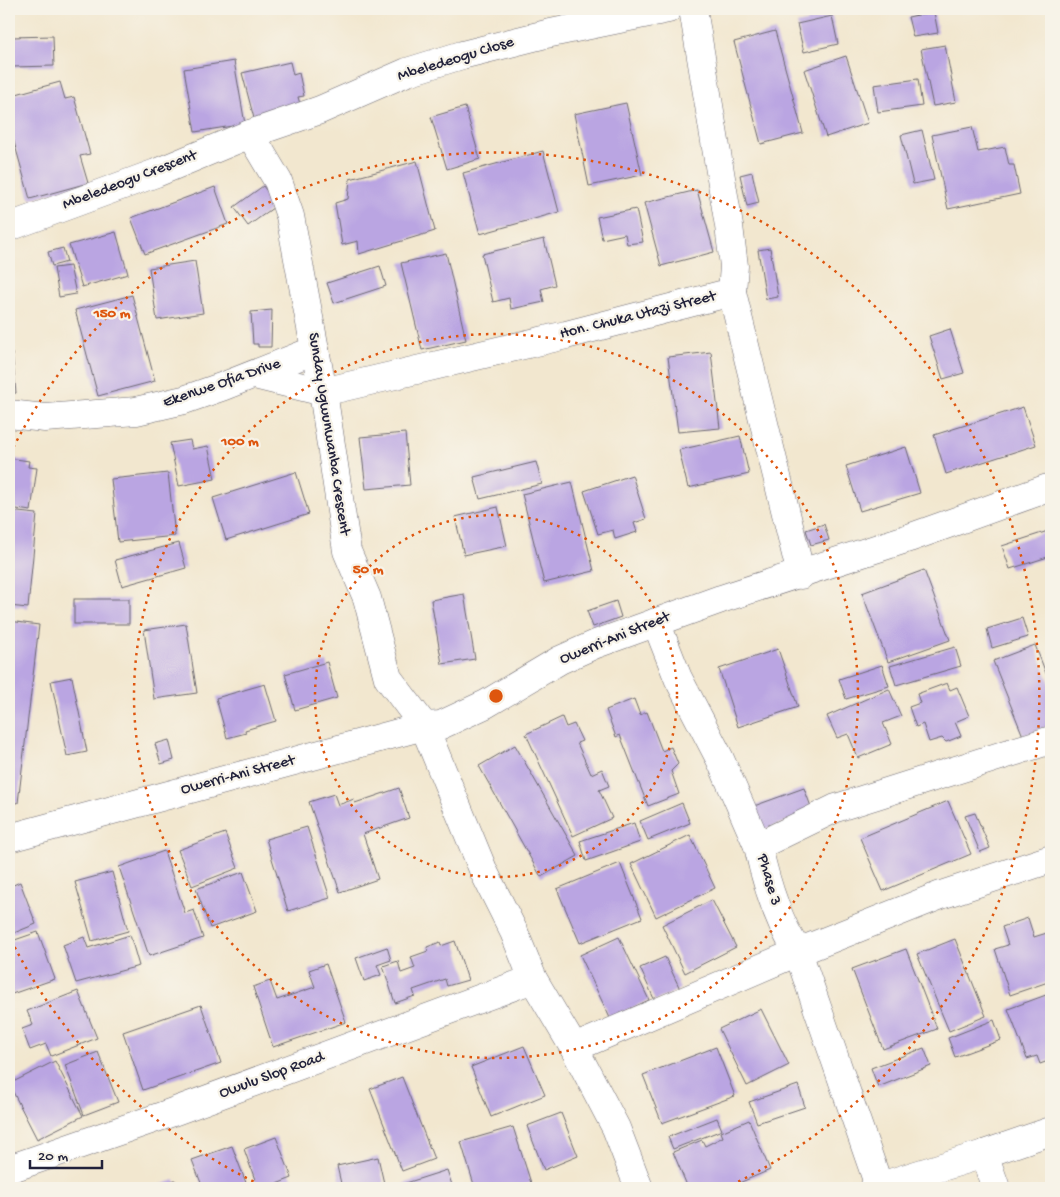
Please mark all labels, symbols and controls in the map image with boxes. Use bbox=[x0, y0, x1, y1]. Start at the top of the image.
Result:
street label: Mbeledeogu Close bbox=[396, 33, 517, 87]
street label: Mbeledeogu Crescent bbox=[60, 146, 201, 215]
street label: Hon. Chuka Utazi Street bbox=[558, 287, 719, 345]
text: 150 m bbox=[93, 305, 131, 323]
street label: Sunday Ugwunwanba Crescent bbox=[303, 331, 354, 538]
street label: Ekenwe Ofia Drive bbox=[161, 355, 284, 413]
text: 100 m bbox=[220, 433, 259, 451]
text: 50 m bbox=[353, 561, 384, 579]
street label: Owerri-Ani Street bbox=[557, 608, 674, 670]
centre of rings bbox=[487, 687, 505, 705]
street label: Owerri-Ani Street bbox=[179, 751, 298, 800]
street label: Phase 3 bbox=[751, 851, 784, 908]
street label: Owulu Slop Road bbox=[217, 1048, 329, 1104]
scale bar bbox=[30, 1137, 102, 1169]
text: 20 m bbox=[38, 1148, 68, 1166]

